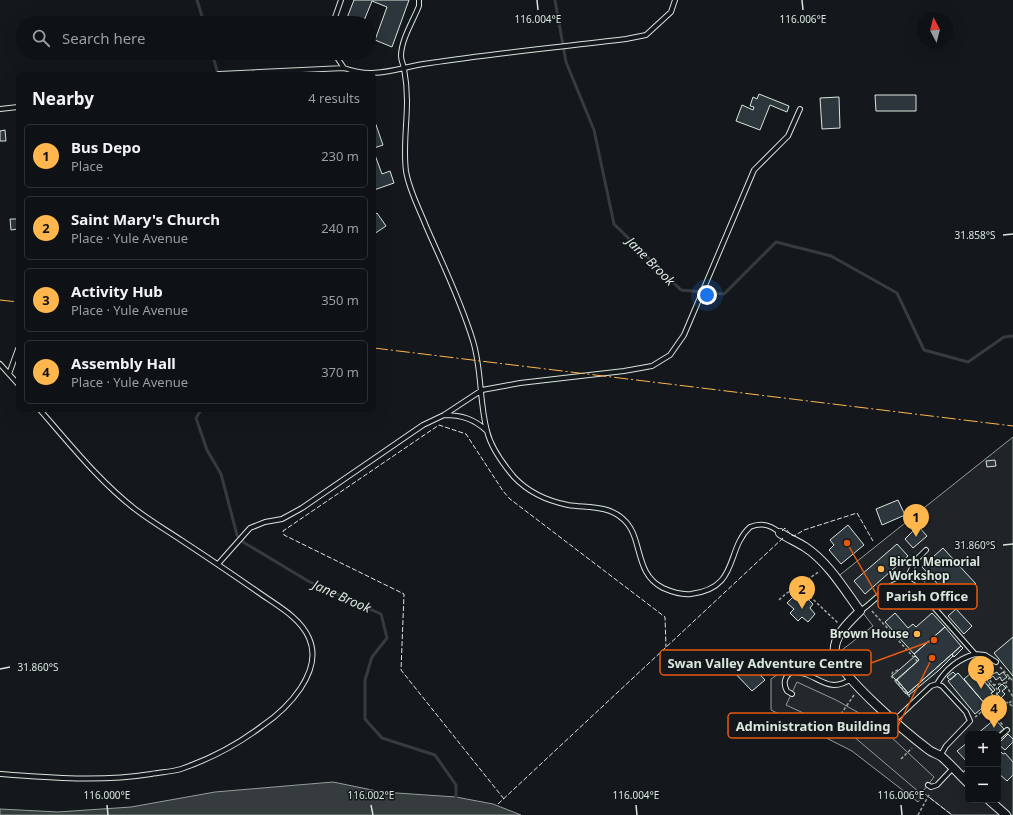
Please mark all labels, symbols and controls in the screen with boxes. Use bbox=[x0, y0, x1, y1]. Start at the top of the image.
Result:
text: 116.004°E bbox=[515, 12, 561, 26]
text: 116.006°E bbox=[780, 12, 826, 26]
north arrow bbox=[917, 12, 953, 48]
search box bbox=[16, 16, 376, 60]
icon: search bbox=[30, 27, 52, 49]
text: Search here bbox=[62, 28, 145, 48]
text: Nearby bbox=[32, 87, 94, 110]
text: 4 results bbox=[308, 89, 360, 107]
text: Bus Depo bbox=[71, 137, 141, 157]
text: 1 bbox=[42, 147, 50, 165]
text: 230 m bbox=[321, 147, 359, 165]
text: Place bbox=[71, 157, 103, 175]
text: Saint Mary's Church bbox=[71, 209, 220, 229]
text: 2 bbox=[42, 219, 50, 237]
text: 240 m bbox=[321, 219, 359, 237]
text: 31.858°S bbox=[954, 228, 996, 242]
text: Place · Yule Avenue bbox=[71, 229, 188, 247]
water label: Jane Brook bbox=[621, 231, 680, 290]
text: Activity Hub bbox=[71, 281, 163, 301]
your location bbox=[697, 285, 717, 305]
text: 3 bbox=[42, 291, 50, 309]
text: 350 m bbox=[321, 291, 359, 309]
text: Place · Yule Avenue bbox=[71, 301, 188, 319]
text: Assembly Hall bbox=[71, 353, 176, 373]
text: 4 bbox=[42, 363, 50, 381]
text: 370 m bbox=[321, 363, 359, 381]
text: Place · Yule Avenue bbox=[71, 373, 188, 391]
pin: 1 bbox=[903, 504, 929, 537]
text: 31.860°S bbox=[954, 538, 996, 552]
place label: Birch Memorial Workshop bbox=[889, 553, 980, 584]
marker: Birch Memorial Workshop bbox=[876, 564, 886, 574]
water label: Jane Brook bbox=[307, 574, 375, 617]
pin: 2 bbox=[789, 576, 815, 609]
callout: Parish Office bbox=[878, 584, 977, 609]
text: Parish Office bbox=[886, 587, 969, 605]
place label: Brown House bbox=[830, 625, 909, 642]
marker: Brown House bbox=[912, 629, 922, 639]
callout: Swan Valley Adventure Centre bbox=[660, 650, 871, 675]
text: Swan Valley Adventure Centre bbox=[667, 654, 863, 672]
pin: 3 bbox=[968, 656, 994, 689]
text: 31.860°S bbox=[17, 660, 59, 674]
pin: 4 bbox=[981, 695, 1007, 728]
callout: Administration Building bbox=[728, 713, 898, 738]
text: Administration Building bbox=[736, 717, 890, 735]
map controls bbox=[965, 731, 1001, 803]
button: + bbox=[965, 731, 1001, 767]
button: − bbox=[965, 767, 1001, 803]
text: 116.000°E bbox=[84, 788, 130, 802]
text: 116.002°E bbox=[348, 788, 394, 802]
text: 116.004°E bbox=[613, 788, 659, 802]
text: 116.006°E bbox=[878, 788, 924, 802]

